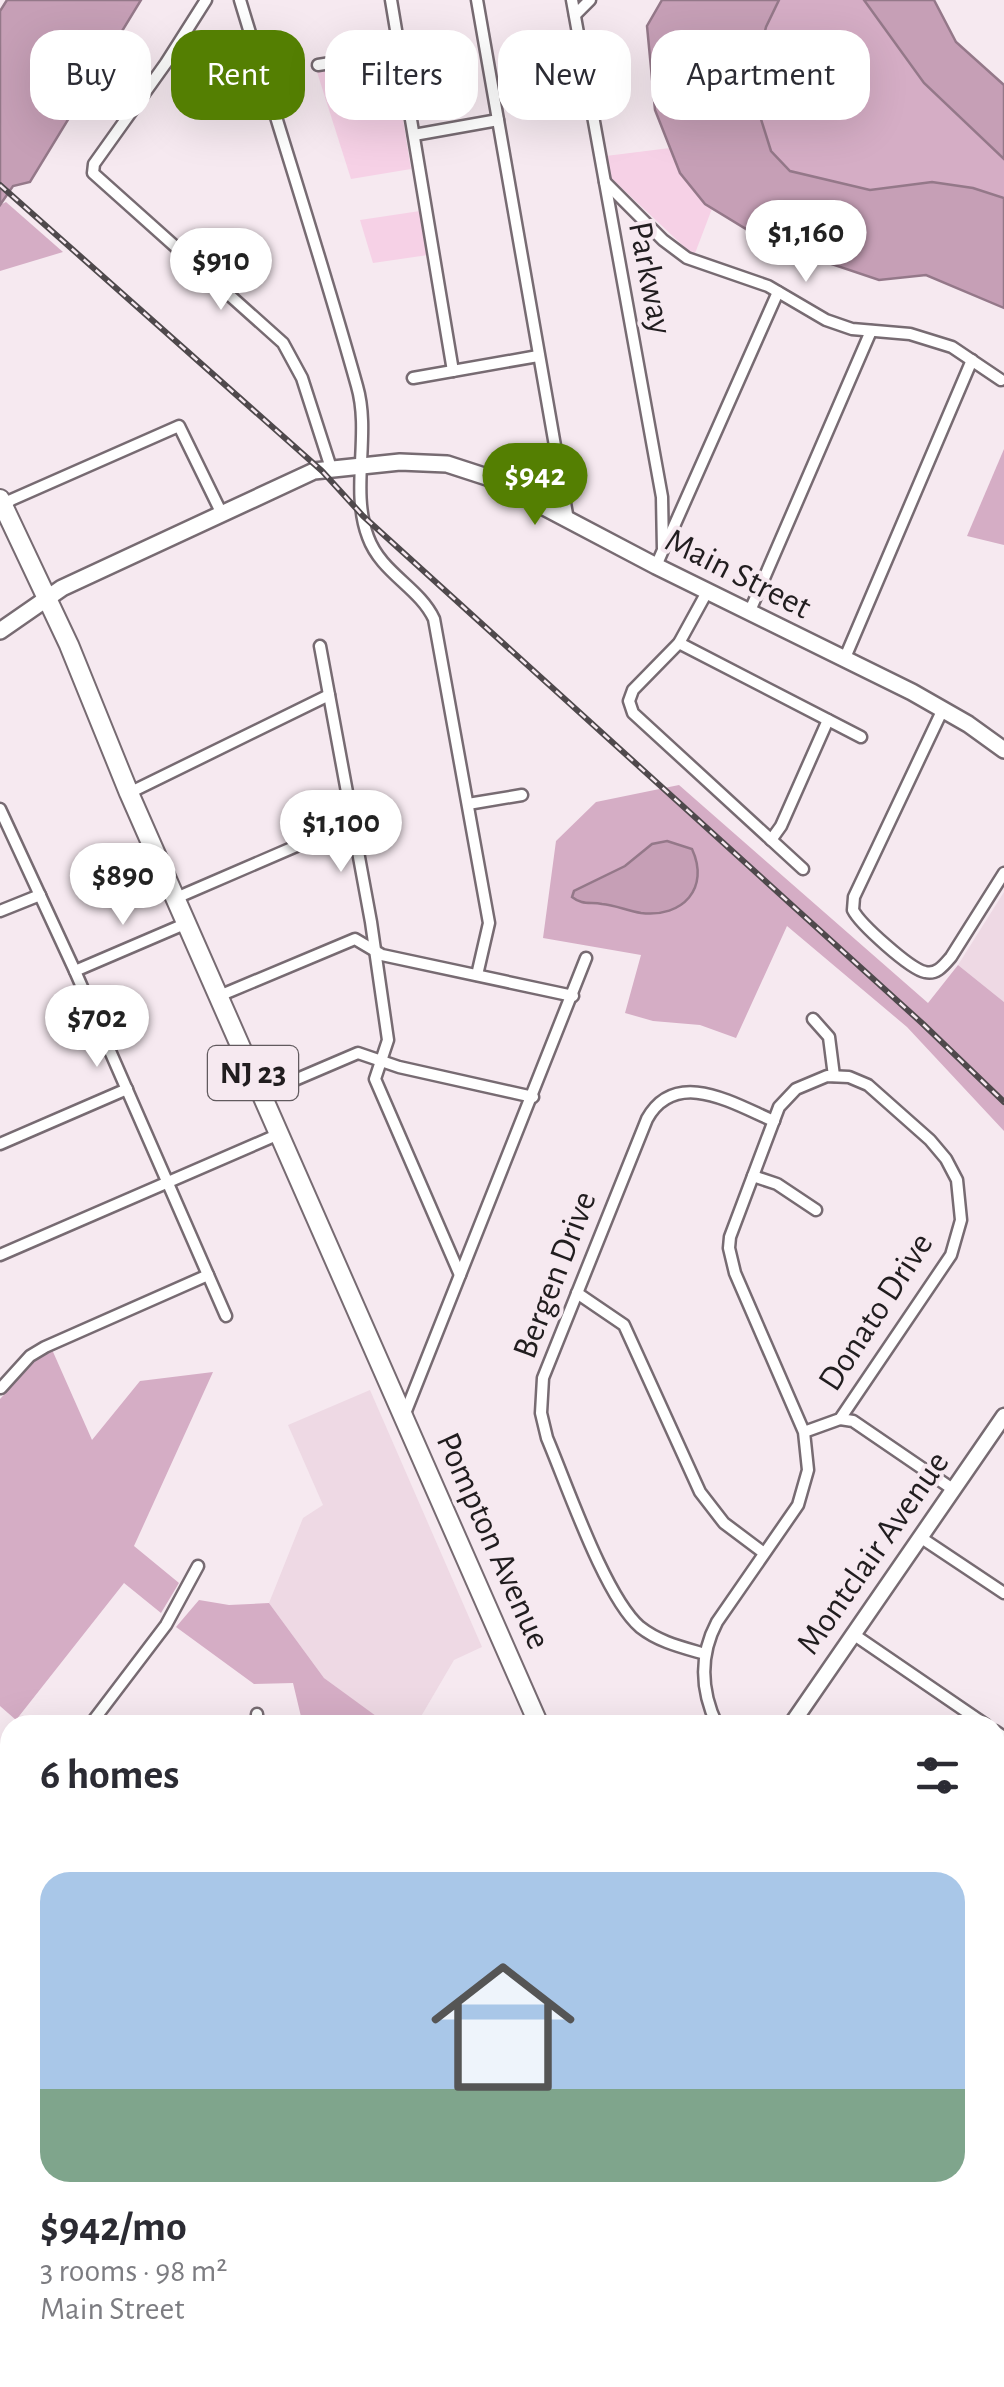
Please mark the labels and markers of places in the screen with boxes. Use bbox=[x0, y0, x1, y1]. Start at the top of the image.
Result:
pin: $1,160 bbox=[725, 200, 887, 285]
pin: $910 bbox=[162, 228, 280, 313]
pin: $942 bbox=[476, 443, 594, 528]
pin: $1,100 bbox=[260, 790, 422, 875]
pin: $890 bbox=[64, 843, 182, 928]
pin: $702 bbox=[38, 985, 156, 1070]

